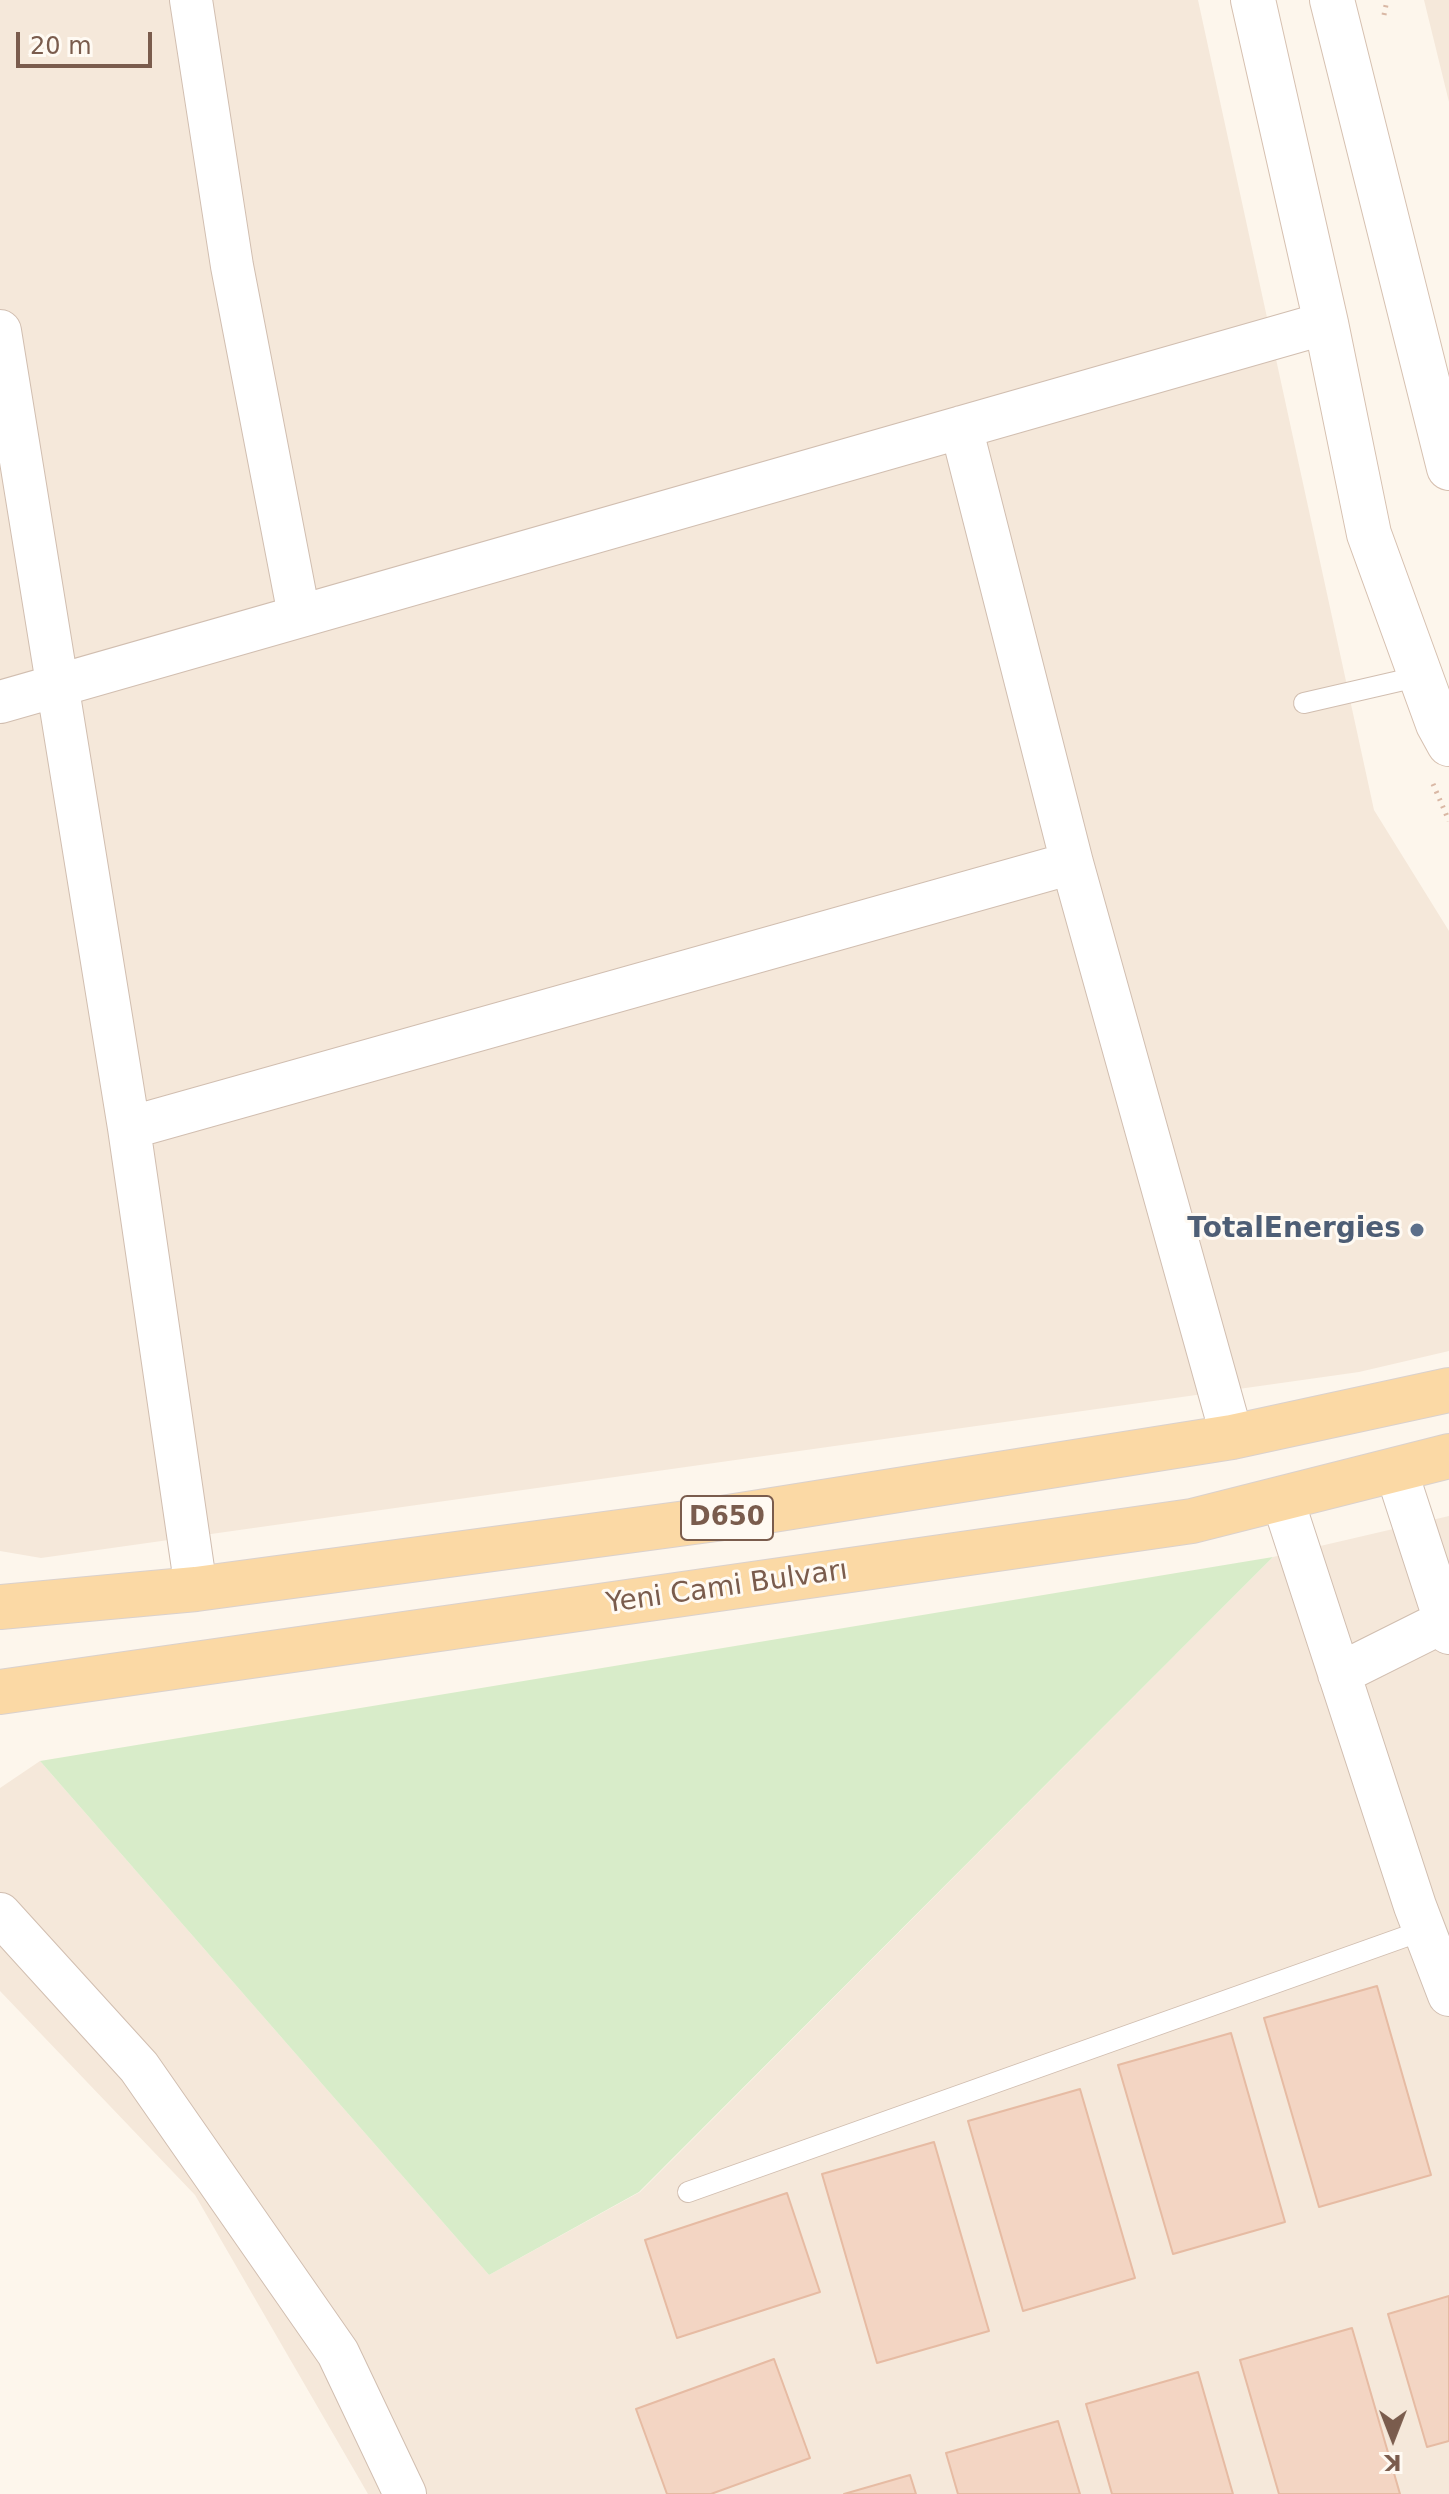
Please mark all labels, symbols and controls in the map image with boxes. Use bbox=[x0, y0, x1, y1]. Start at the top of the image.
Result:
scale bar bbox=[20, 16, 156, 66]
text: 20 m bbox=[30, 32, 92, 60]
place label: TotalEnergies bbox=[1187, 1213, 1401, 1247]
marker: TotalEnergies bbox=[1408, 1221, 1426, 1239]
road number: D650 bbox=[681, 1496, 773, 1540]
street label: Yeni Cami Bulvarı bbox=[604, 1554, 850, 1622]
north arrow bbox=[1353, 2398, 1433, 2478]
text: K bbox=[1384, 2450, 1402, 2475]

